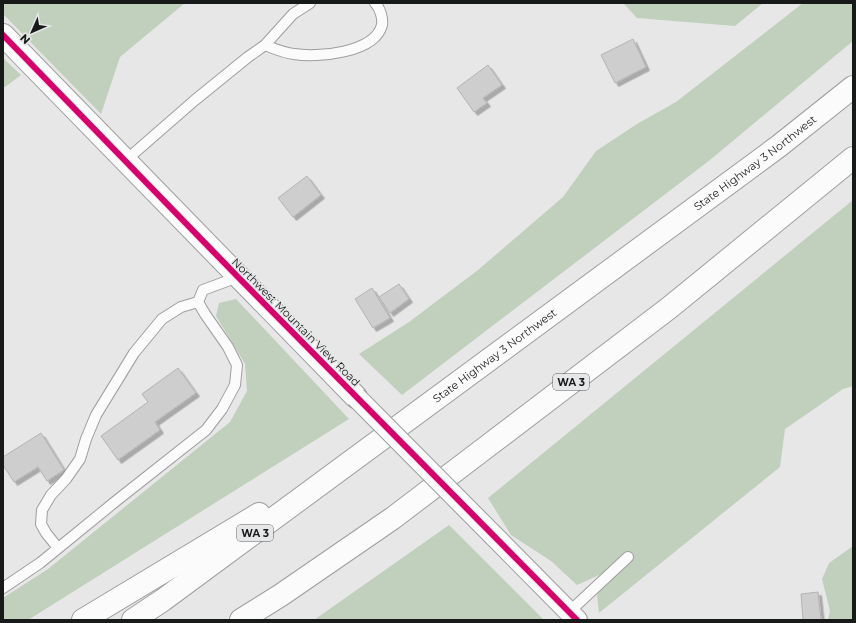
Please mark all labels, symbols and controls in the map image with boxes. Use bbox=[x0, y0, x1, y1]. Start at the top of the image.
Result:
north arrow bbox=[12, 12, 52, 52]
text: N bbox=[17, 31, 33, 47]
street label: State Highway 3 Northwest bbox=[691, 112, 820, 214]
street label: Northwest Mountain View Road bbox=[229, 255, 363, 389]
street label: State Highway 3 Northwest bbox=[430, 305, 560, 406]
road number: WA 3 bbox=[553, 374, 589, 390]
road number: WA 3 bbox=[237, 525, 273, 541]

